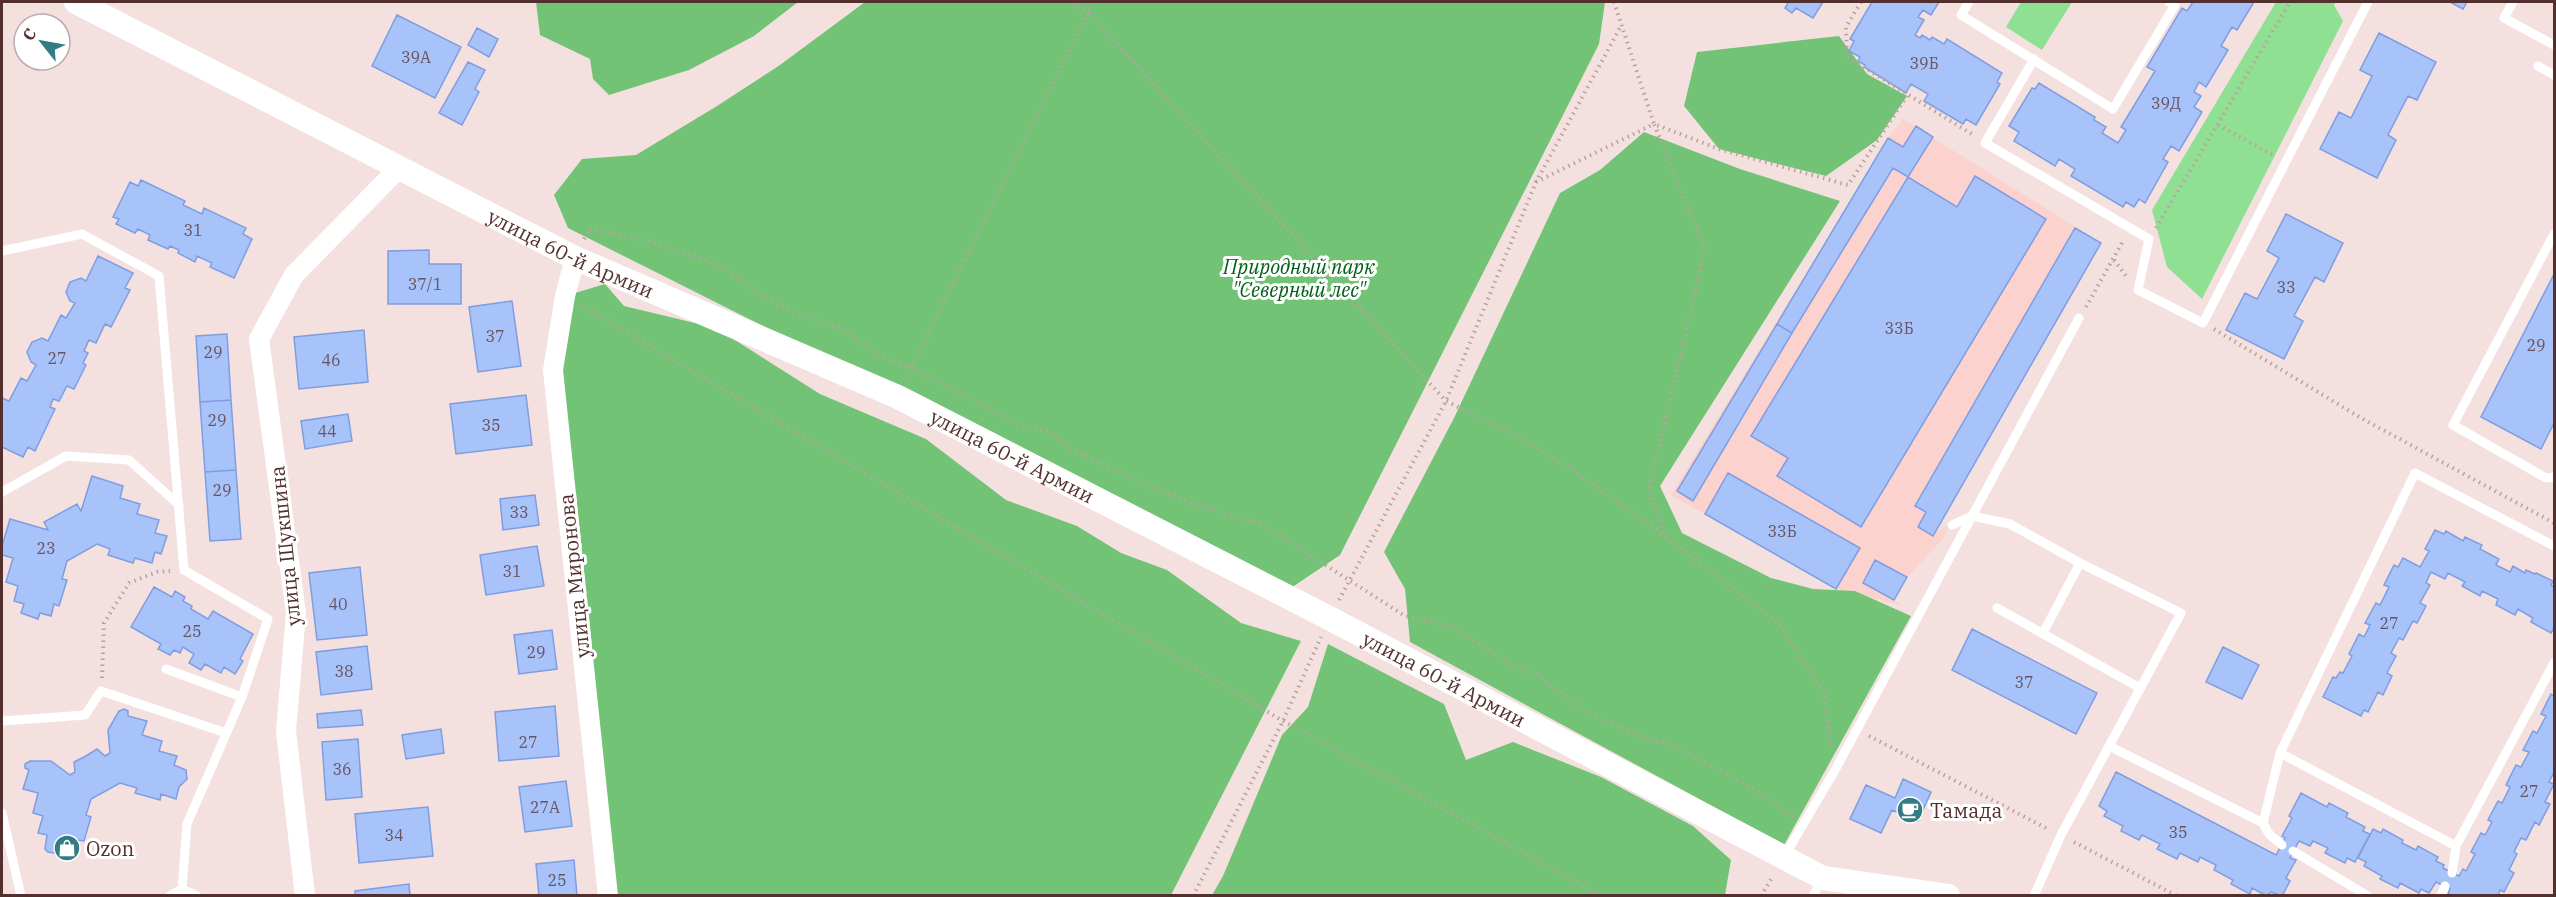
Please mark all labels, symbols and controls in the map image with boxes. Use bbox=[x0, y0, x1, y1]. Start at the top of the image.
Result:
north arrow bbox=[12, 12, 72, 72]
text: С bbox=[18, 25, 40, 44]
house number: 39А bbox=[401, 47, 431, 67]
house number: 39Б bbox=[1909, 53, 1939, 73]
house number: 39Д bbox=[2151, 93, 2181, 113]
street label: улица 60-й Армии bbox=[483, 202, 658, 304]
house number: 31 bbox=[183, 220, 203, 240]
park label: Природный парк "Северный лес" bbox=[1222, 253, 1375, 303]
house number: 37/1 bbox=[408, 274, 442, 294]
house number: 33 bbox=[2276, 277, 2296, 297]
house number: 33Б bbox=[1884, 318, 1914, 338]
house number: 37 bbox=[485, 326, 505, 346]
house number: 29 bbox=[2526, 335, 2546, 355]
house number: 29 bbox=[203, 342, 223, 362]
house number: 27 bbox=[47, 348, 67, 368]
house number: 46 bbox=[321, 350, 341, 370]
street label: улица 60-й Армии bbox=[926, 402, 1099, 509]
house number: 29 bbox=[207, 410, 227, 430]
house number: 35 bbox=[481, 415, 501, 435]
house number: 44 bbox=[317, 421, 337, 441]
street label: улица Шукшина bbox=[263, 464, 307, 628]
house number: 29 bbox=[212, 480, 232, 500]
street label: улица Миронова bbox=[552, 493, 596, 659]
house number: 33 bbox=[509, 502, 529, 522]
house number: 33Б bbox=[1767, 521, 1797, 541]
house number: 23 bbox=[36, 538, 56, 558]
house number: 31 bbox=[502, 561, 522, 581]
house number: 40 bbox=[328, 594, 348, 614]
house number: 27 bbox=[2379, 613, 2399, 633]
house number: 25 bbox=[182, 621, 202, 641]
street label: улица 60-й Армии bbox=[1358, 625, 1531, 733]
house number: 29 bbox=[526, 642, 546, 662]
house number: 38 bbox=[334, 661, 354, 681]
house number: 37 bbox=[2014, 672, 2034, 692]
house number: 27 bbox=[518, 732, 538, 752]
house number: 36 bbox=[332, 759, 352, 779]
house number: 27 bbox=[2519, 781, 2539, 801]
cafe icon: Тамада bbox=[1895, 795, 1925, 825]
house number: 27А bbox=[530, 797, 560, 817]
place label: Тамада bbox=[1930, 797, 2002, 824]
house number: 35 bbox=[2168, 822, 2188, 842]
house number: 34 bbox=[384, 825, 404, 845]
shop icon: Ozon bbox=[52, 833, 82, 863]
place label: Ozon bbox=[86, 835, 135, 862]
house number: 25 bbox=[547, 870, 567, 890]

